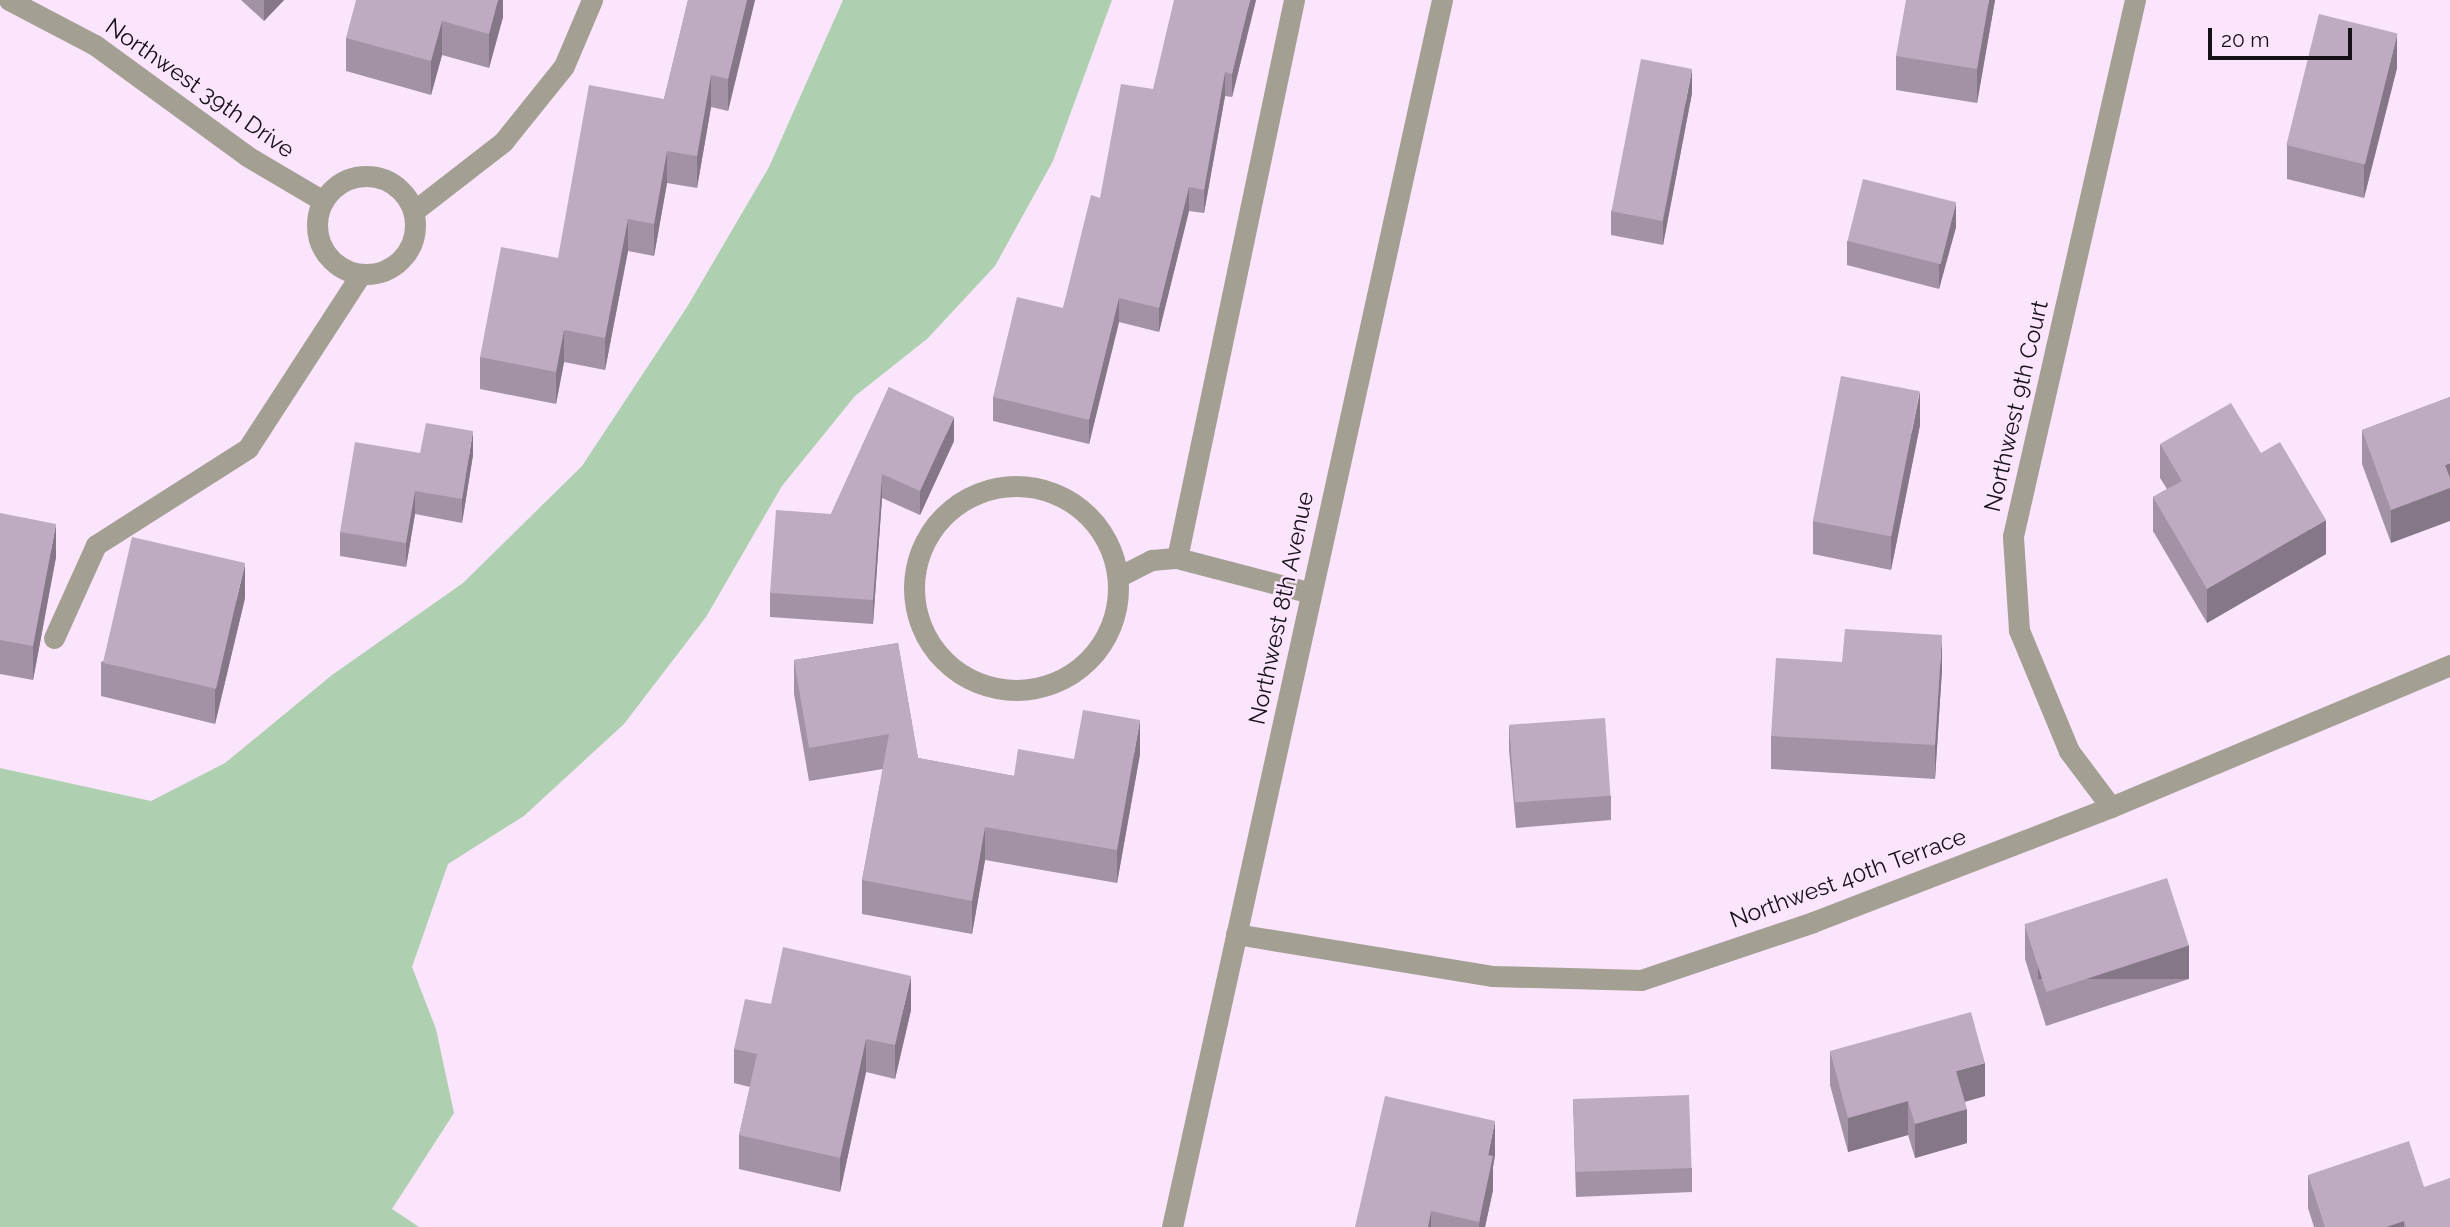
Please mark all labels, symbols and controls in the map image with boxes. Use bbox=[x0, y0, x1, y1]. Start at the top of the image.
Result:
street label: Northwest 39th Drive bbox=[100, 12, 300, 164]
scale bar bbox=[2212, 14, 2356, 58]
text: 20 m bbox=[2221, 27, 2269, 52]
street label: Northwest 9th Court bbox=[1978, 298, 2054, 514]
street label: Northwest 8th Avenue bbox=[1243, 489, 1319, 727]
street label: Northwest 40th Terrace bbox=[1726, 822, 1970, 934]

